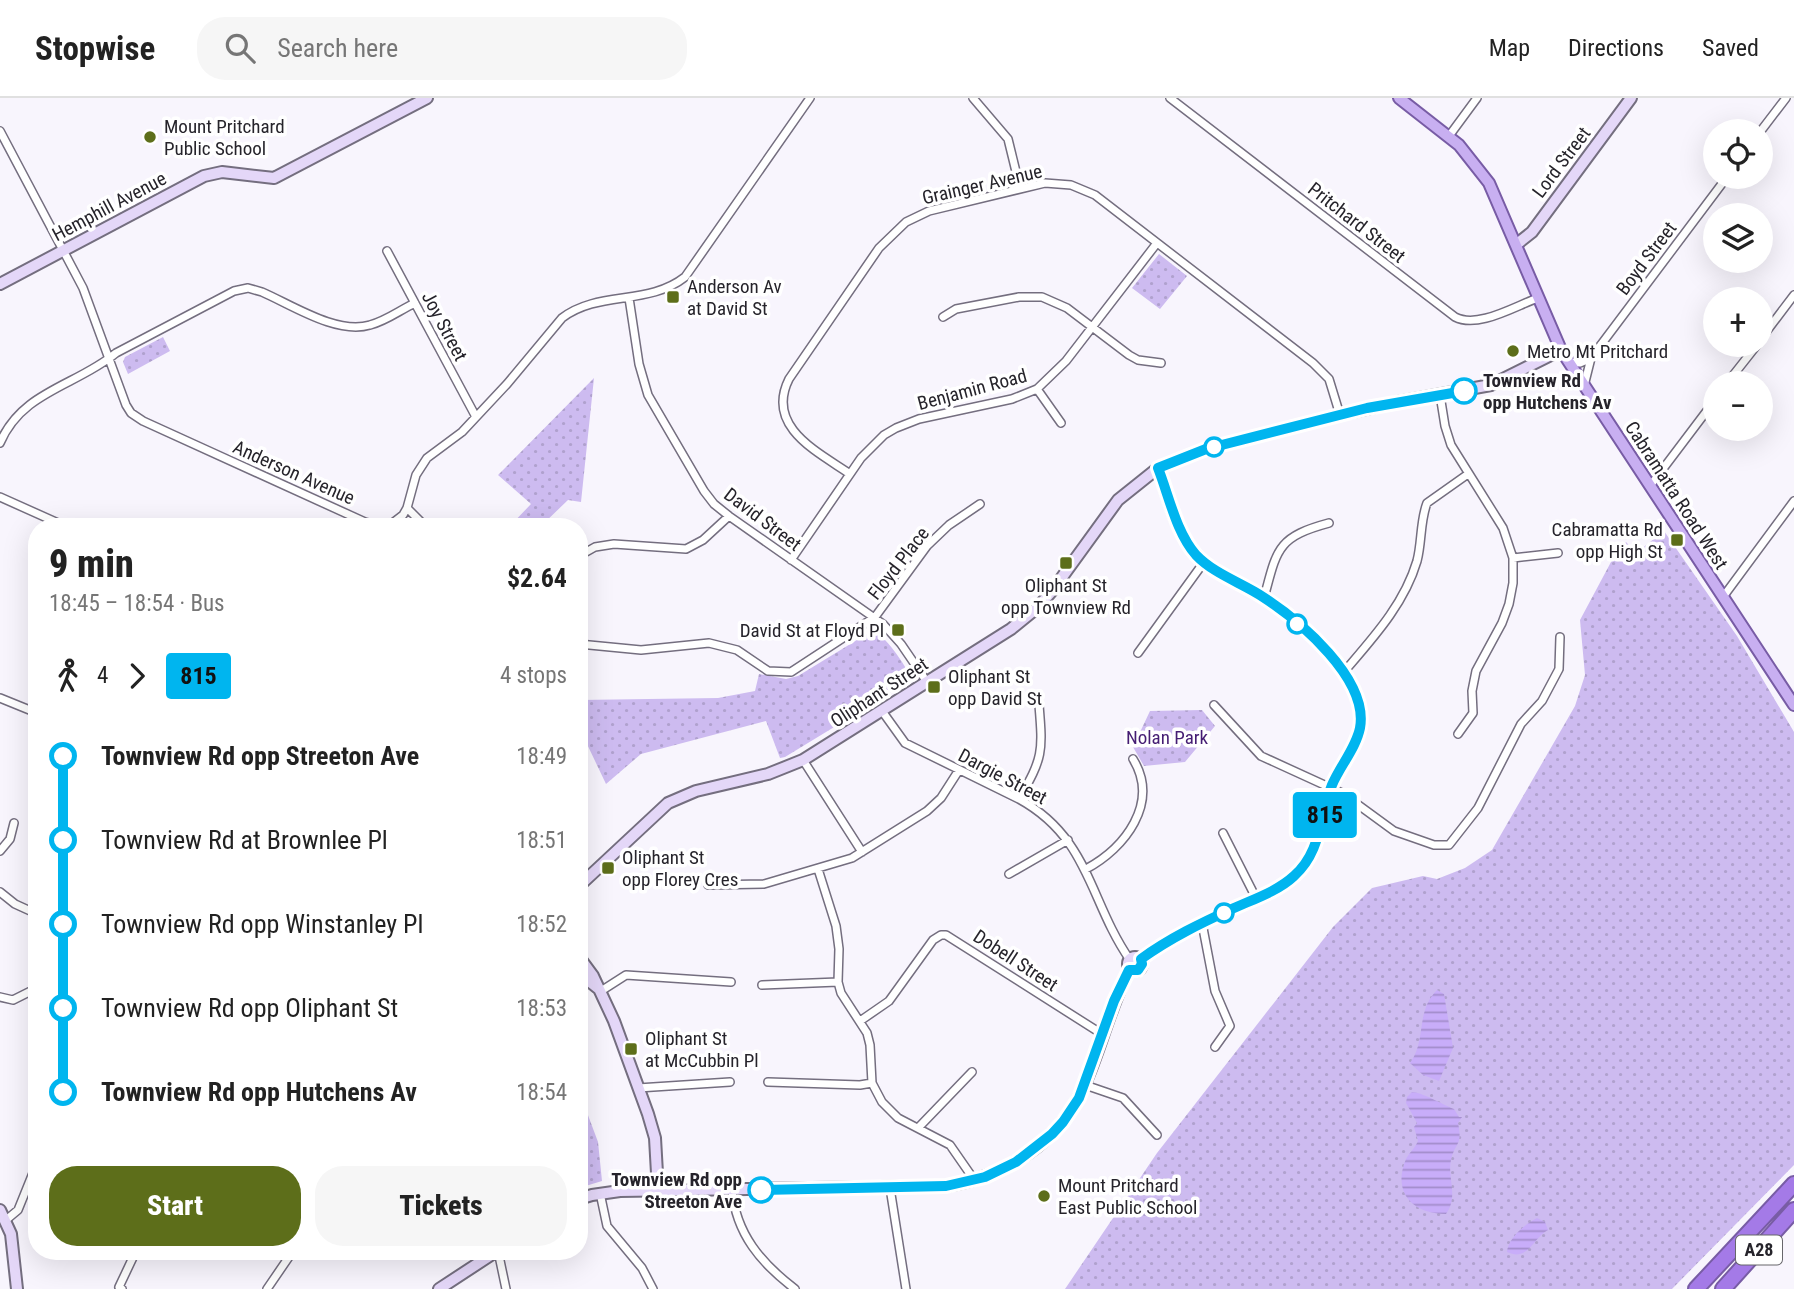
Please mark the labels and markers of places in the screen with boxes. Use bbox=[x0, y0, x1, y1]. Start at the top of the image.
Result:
place label: Mount Pritchard Public School bbox=[164, 115, 285, 160]
marker: Mount Pritchard Public School bbox=[142, 129, 158, 145]
place label: Anderson Av at David St bbox=[687, 275, 782, 320]
marker: Anderson Av at David St bbox=[665, 289, 681, 305]
place label: Metro Mt Pritchard bbox=[1527, 340, 1668, 363]
marker: Metro Mt Pritchard bbox=[1505, 343, 1521, 359]
place label: Townview Rd opp Hutchens Av bbox=[1483, 369, 1612, 414]
marker: Townview Rd opp Hutchens Av bbox=[1451, 378, 1477, 404]
unlabelled marker bbox=[1204, 437, 1224, 457]
place label: Cabramatta Rd opp High St bbox=[1552, 518, 1663, 563]
marker: Cabramatta Rd opp High St bbox=[1669, 532, 1685, 548]
marker: Oliphant St opp Townview Rd bbox=[1058, 555, 1074, 571]
place label: Oliphant St opp Townview Rd bbox=[1001, 574, 1131, 619]
unlabelled marker bbox=[1287, 614, 1307, 634]
place label: David St at Floyd Pl bbox=[740, 619, 884, 642]
marker: David St at Floyd Pl bbox=[890, 622, 906, 638]
place label: Oliphant St opp David St bbox=[948, 665, 1042, 710]
marker: Oliphant St opp David St bbox=[926, 679, 942, 695]
place label: Oliphant St opp Florey Cres bbox=[622, 846, 738, 891]
marker: Oliphant St opp Florey Cres bbox=[600, 860, 616, 876]
unlabelled marker bbox=[1214, 903, 1234, 923]
place label: Oliphant St at McCubbin Pl bbox=[645, 1027, 759, 1072]
marker: Oliphant St at McCubbin Pl bbox=[623, 1041, 639, 1057]
place label: Townview Rd opp Streeton Ave bbox=[611, 1168, 742, 1213]
place label: Mount Pritchard East Public School bbox=[1058, 1174, 1197, 1219]
marker: Townview Rd opp Streeton Ave bbox=[748, 1177, 774, 1203]
marker: Mount Pritchard East Public School bbox=[1036, 1188, 1052, 1204]

